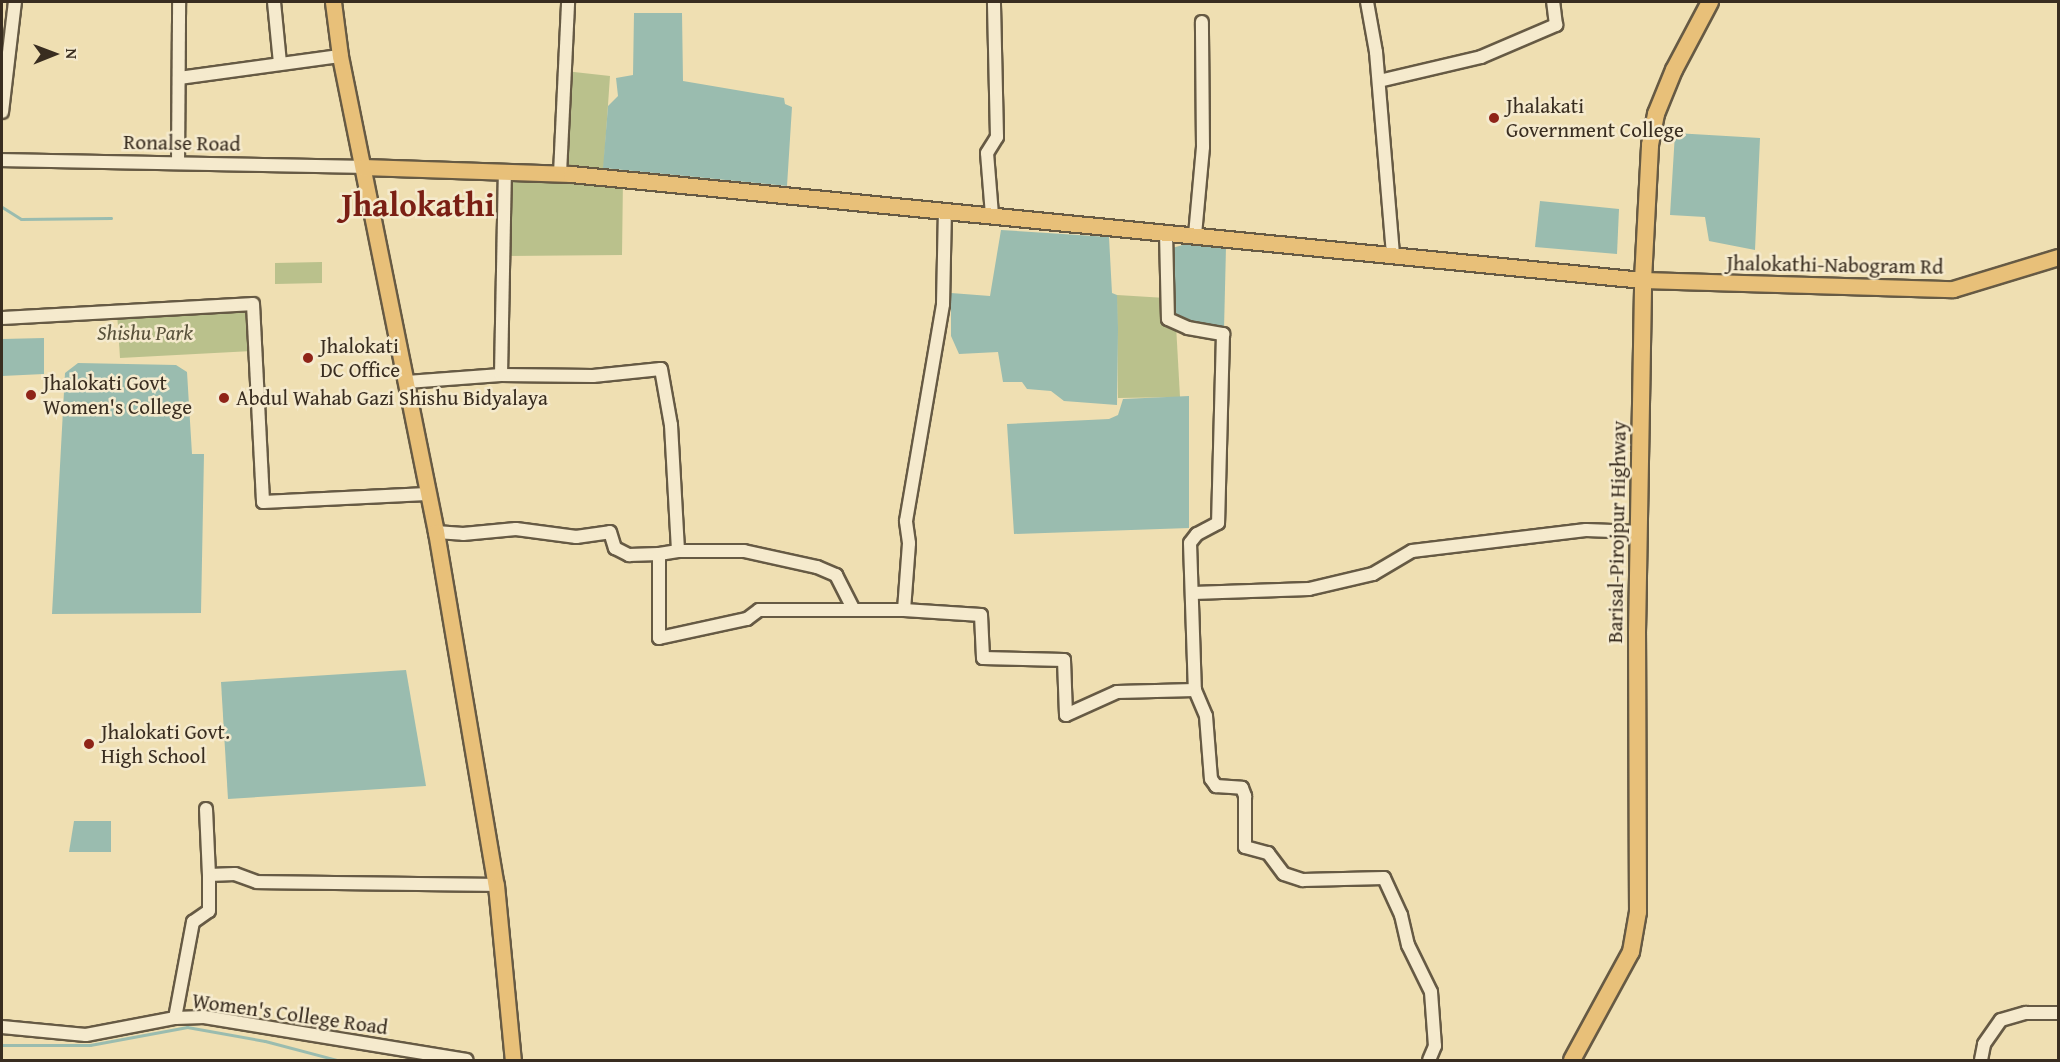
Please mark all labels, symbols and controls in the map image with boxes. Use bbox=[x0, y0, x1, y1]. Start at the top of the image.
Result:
north arrow bbox=[24, 24, 84, 84]
text: N bbox=[60, 48, 84, 59]
place label: Jhalakati Government College bbox=[1506, 93, 1684, 143]
marker: Jhalakati Government College bbox=[1487, 111, 1501, 125]
street label: Ronalse Road bbox=[123, 129, 241, 157]
district label: Jhalokathi bbox=[341, 185, 495, 225]
street label: Jhalokathi-Nabogram Rd bbox=[1726, 251, 1944, 279]
park label: Shishu Park bbox=[97, 320, 193, 346]
place label: Jhalokati DC Office bbox=[320, 333, 400, 383]
marker: Jhalokati DC Office bbox=[301, 351, 315, 365]
place label: Jhalokati Govt Women's College bbox=[43, 370, 192, 420]
place label: Abdul Wahab Gazi Shishu Bidyalaya bbox=[236, 385, 548, 411]
marker: Jhalokati Govt Women's College bbox=[24, 388, 38, 402]
marker: Abdul Wahab Gazi Shishu Bidyalaya bbox=[217, 391, 231, 405]
street label: Barisal-Pirojpur Highway bbox=[1602, 420, 1632, 644]
place label: Jhalokati Govt. High School bbox=[101, 719, 230, 769]
marker: Jhalokati Govt. High School bbox=[82, 737, 96, 751]
street label: Women's College Road bbox=[190, 988, 390, 1040]

